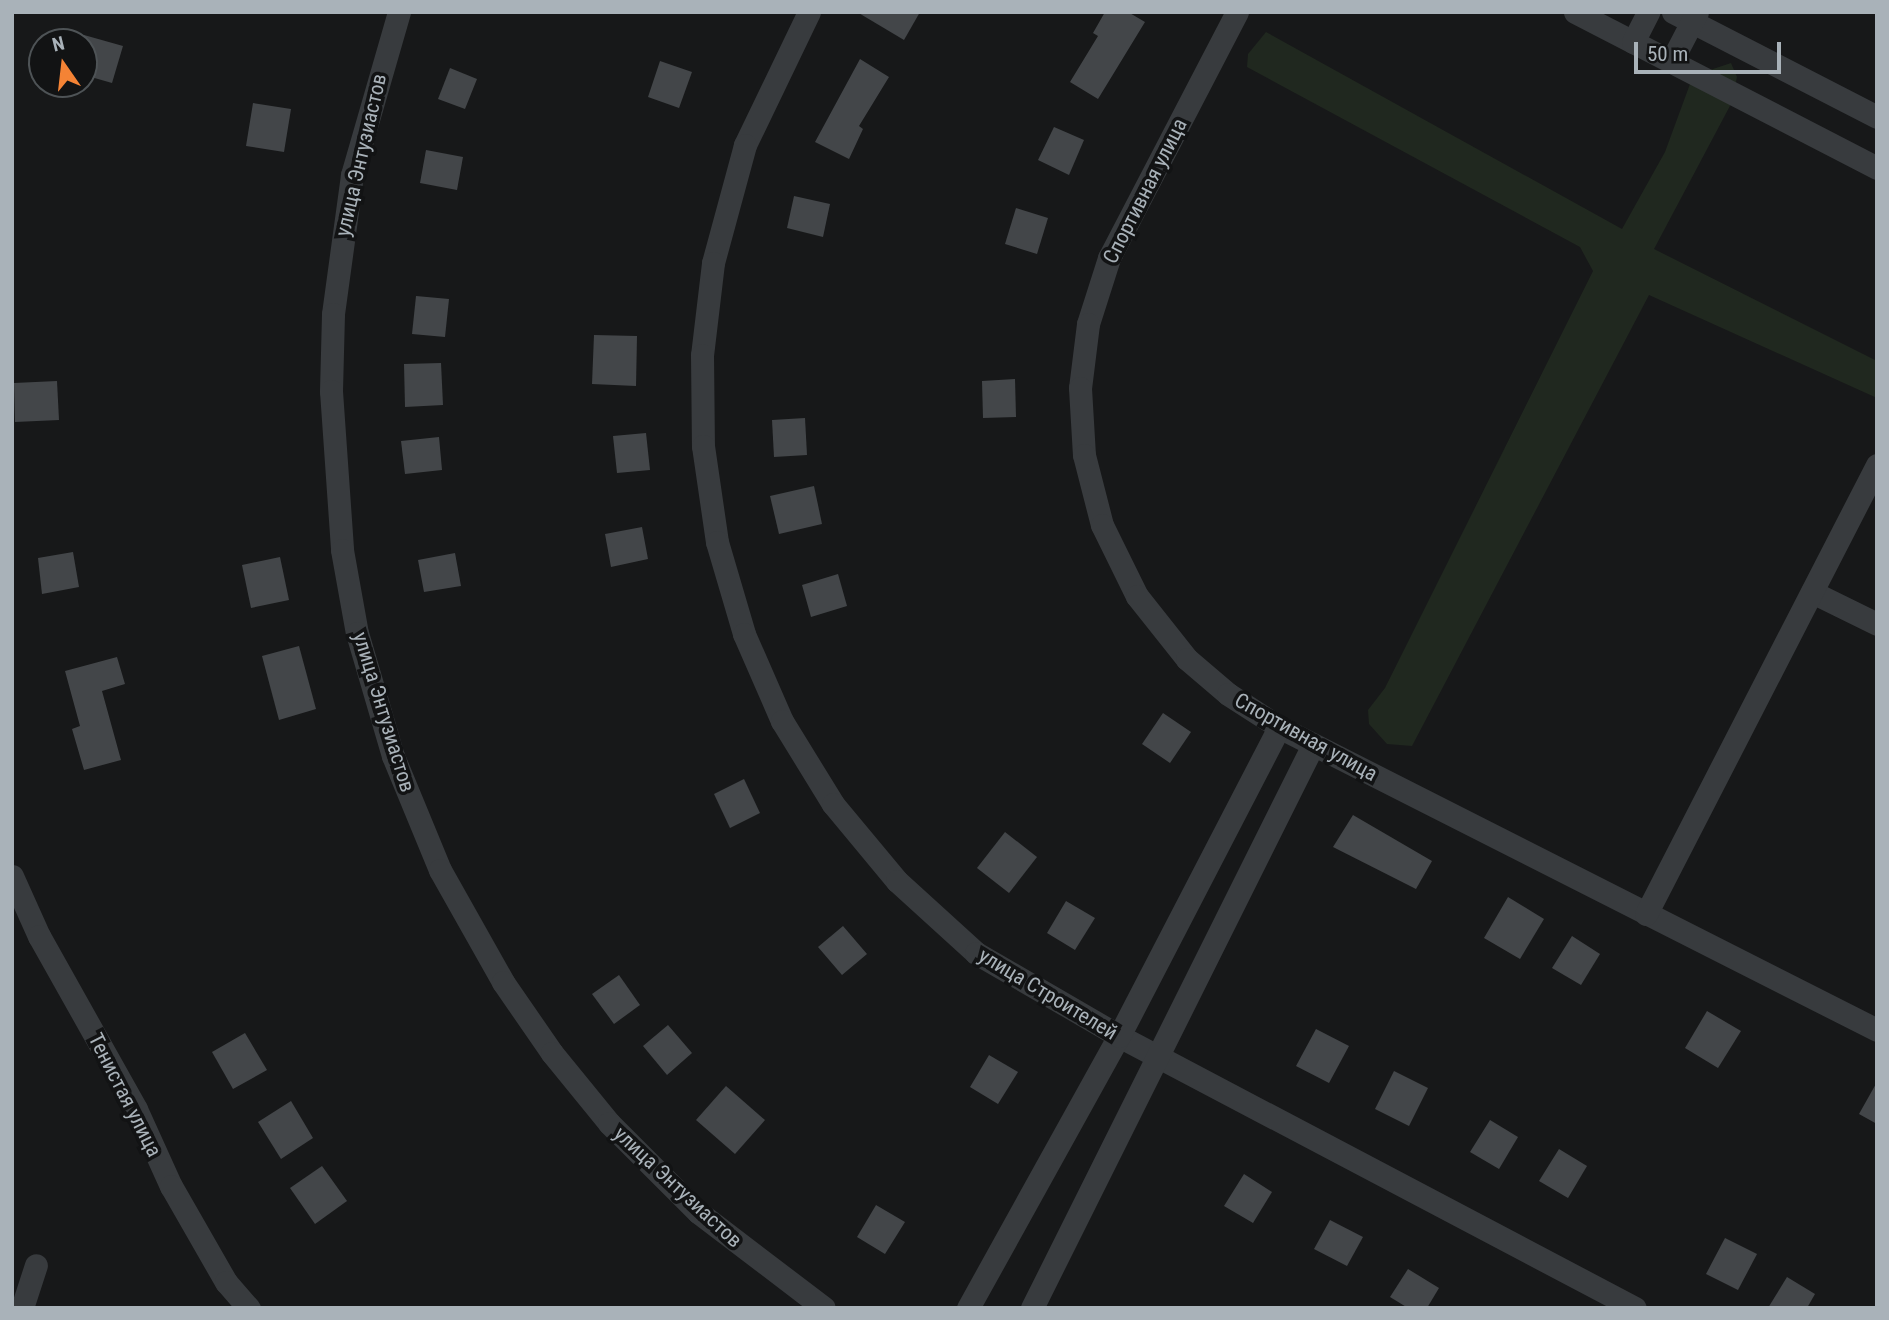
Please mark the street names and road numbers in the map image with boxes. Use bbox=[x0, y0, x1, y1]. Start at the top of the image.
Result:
street label: улица Энтузиастов bbox=[330, 71, 392, 239]
street label: Спортивная улица bbox=[1098, 114, 1192, 268]
street label: улица Энтузиастов bbox=[348, 629, 420, 795]
street label: Спортивная улица bbox=[1230, 687, 1382, 787]
street label: улица Строителей bbox=[974, 943, 1122, 1045]
street label: Тенистая улица bbox=[83, 1029, 167, 1161]
street label: улица Энтузиастов bbox=[609, 1121, 747, 1253]

